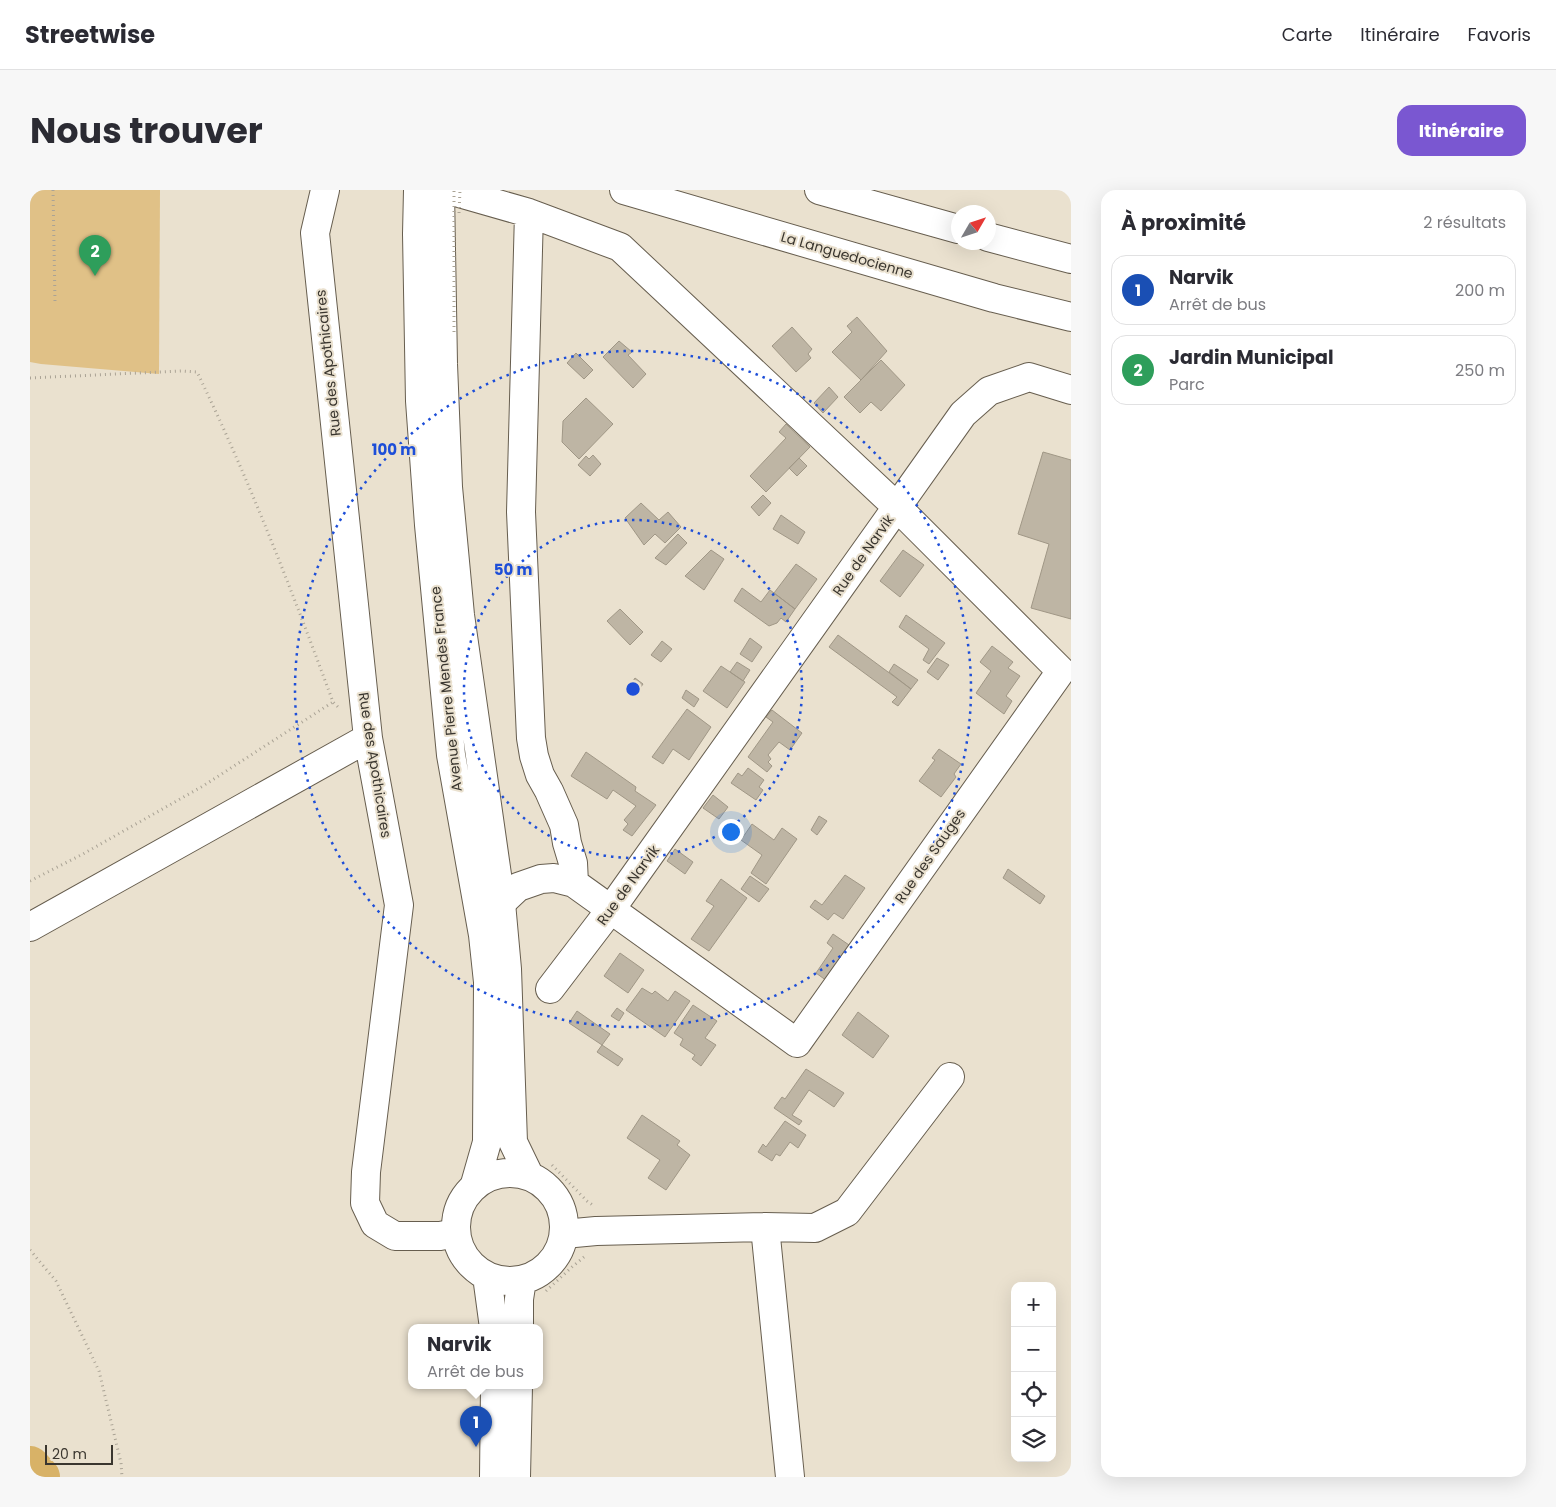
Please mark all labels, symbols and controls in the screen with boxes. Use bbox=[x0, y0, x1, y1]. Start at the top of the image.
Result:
text: Streetwise bbox=[25, 18, 155, 51]
text: Carte bbox=[1282, 22, 1332, 47]
text: Itinéraire bbox=[1360, 22, 1440, 47]
text: Favoris bbox=[1468, 22, 1531, 47]
button: Itinéraire bbox=[1397, 105, 1526, 156]
text: Nous trouver bbox=[30, 106, 263, 155]
north arrow bbox=[951, 205, 996, 250]
text: À proximité bbox=[1121, 208, 1246, 237]
text: 2 résultats bbox=[1423, 211, 1506, 234]
street label: La Languedocienne bbox=[779, 227, 916, 284]
pin: 2 bbox=[79, 235, 111, 276]
text: Narvik bbox=[1169, 264, 1234, 291]
text: 1 bbox=[1135, 279, 1141, 302]
text: 200 m bbox=[1455, 279, 1505, 302]
street label: Rue des Apothicaires bbox=[310, 289, 346, 437]
text: Arrêt de bus bbox=[1169, 293, 1266, 316]
text: Jardin Municipal bbox=[1169, 344, 1334, 371]
text: 2 bbox=[1133, 359, 1143, 382]
text: 250 m bbox=[1455, 359, 1505, 382]
text: Parc bbox=[1169, 373, 1205, 396]
text: 100 m bbox=[372, 439, 416, 460]
street label: Rue de Narvik bbox=[828, 510, 899, 600]
text: 50 m bbox=[494, 559, 532, 580]
street label: Avenue Pierre Mendes France bbox=[425, 585, 467, 793]
centre of rings bbox=[624, 680, 642, 698]
street label: Rue des Apothicaires bbox=[354, 691, 396, 839]
street label: Rue des Sauges bbox=[890, 805, 970, 907]
your location bbox=[718, 819, 744, 845]
street label: Rue de Narvik bbox=[592, 840, 664, 929]
map controls bbox=[1011, 1282, 1056, 1462]
button: + bbox=[1011, 1282, 1056, 1327]
popup bbox=[408, 1324, 543, 1389]
button: − bbox=[1011, 1327, 1056, 1372]
text: Narvik bbox=[427, 1331, 491, 1358]
text: Arrêt de bus bbox=[427, 1360, 524, 1383]
button: locate bbox=[1011, 1372, 1056, 1417]
pin: 1 bbox=[460, 1406, 492, 1447]
button: layers bbox=[1011, 1417, 1056, 1462]
scale bar bbox=[45, 1442, 112, 1465]
text: 20 m bbox=[52, 1444, 87, 1464]

